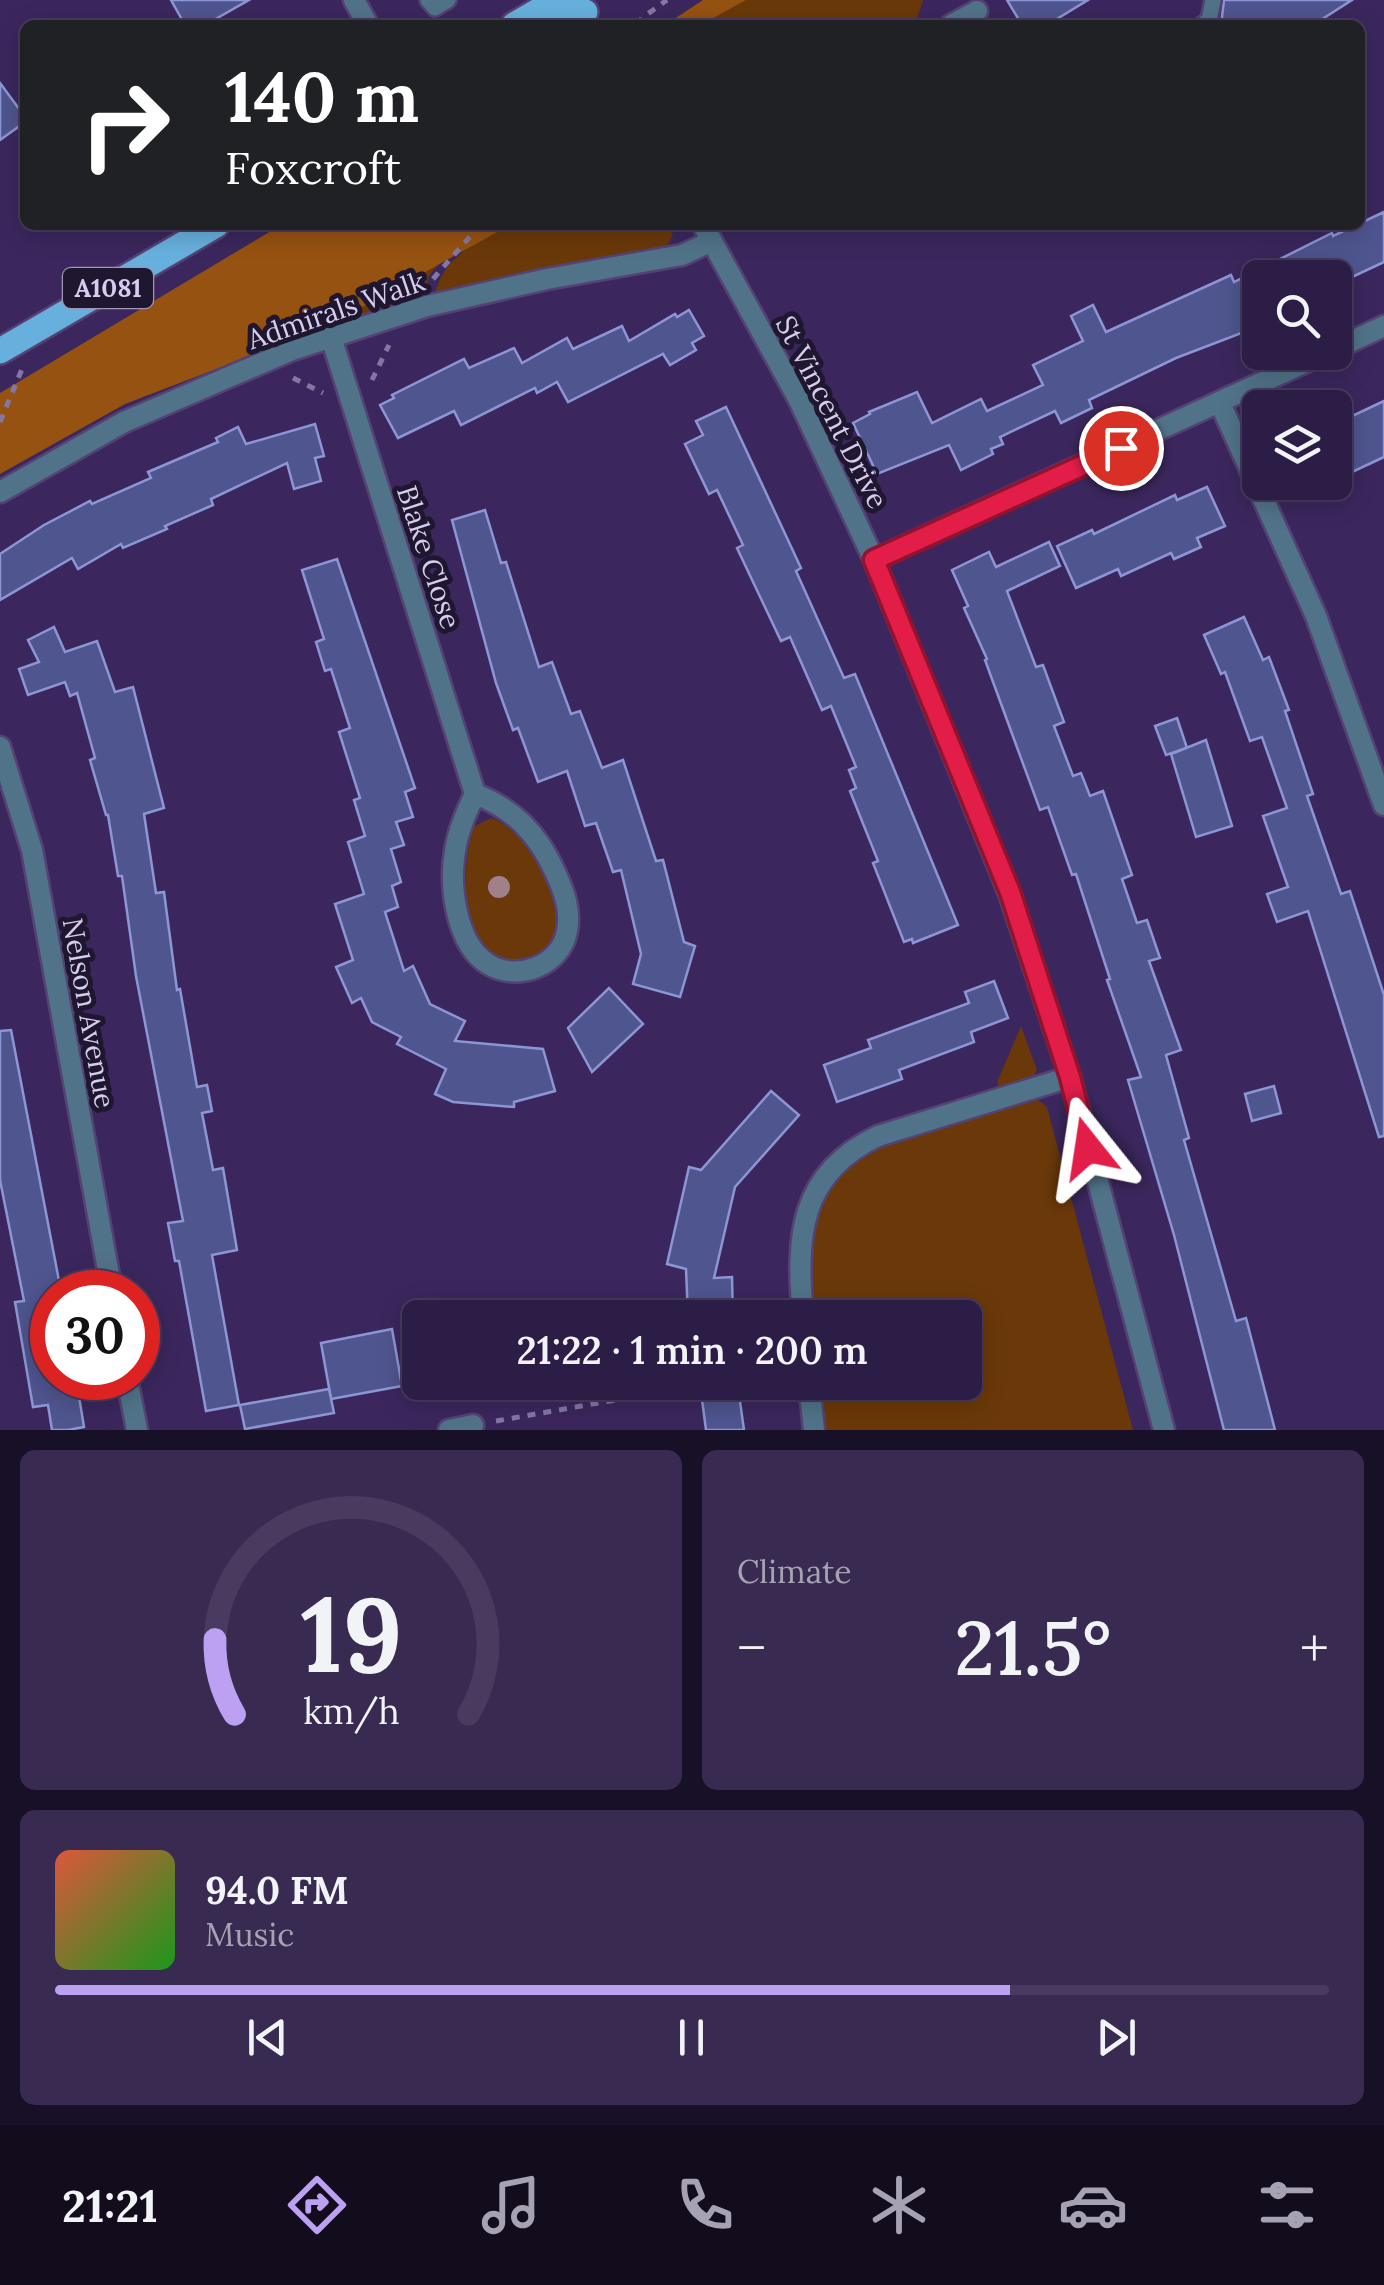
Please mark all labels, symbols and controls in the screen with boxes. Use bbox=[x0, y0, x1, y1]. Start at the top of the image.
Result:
text: 140 m bbox=[225, 52, 419, 141]
icon: right bbox=[60, 60, 190, 190]
text: Foxcroft bbox=[225, 139, 401, 196]
map controls bbox=[1242, 260, 1352, 500]
button: search bbox=[1242, 260, 1352, 370]
street label: Admirals Walk bbox=[242, 263, 429, 358]
road number: A1081 bbox=[63, 268, 153, 308]
street label: St Vincent Drive bbox=[768, 310, 896, 514]
button: layers bbox=[1242, 390, 1352, 500]
pin bbox=[1079, 406, 1164, 491]
icon: arrive bbox=[1094, 421, 1149, 476]
street label: Blake Close bbox=[389, 481, 469, 633]
street label: Nelson Avenue bbox=[55, 915, 123, 1111]
position arrow bbox=[1036, 1096, 1140, 1200]
speed limit sign: 30 bbox=[30, 1270, 160, 1400]
text: 21:22 · 1 min · 200 m bbox=[516, 1326, 868, 1374]
text: Climate bbox=[737, 1551, 852, 1592]
text: 19 bbox=[300, 1567, 402, 1700]
text: 21.5° bbox=[954, 1600, 1112, 1696]
text: − bbox=[737, 1613, 766, 1683]
text: + bbox=[1300, 1613, 1329, 1683]
text: km/h bbox=[303, 1688, 399, 1734]
text: 94.0 FM bbox=[205, 1866, 349, 1914]
text: Music bbox=[205, 1914, 294, 1955]
icon: previous bbox=[240, 2010, 295, 2065]
icon: pause bbox=[664, 2010, 719, 2065]
icon: next bbox=[1089, 2010, 1144, 2065]
icon: directions bbox=[282, 2170, 352, 2240]
icon: music bbox=[476, 2170, 546, 2240]
icon: phone bbox=[670, 2170, 740, 2240]
icon: climate bbox=[864, 2170, 934, 2240]
icon: car bbox=[1058, 2170, 1128, 2240]
icon: filters bbox=[1252, 2170, 1322, 2240]
text: 21:21 bbox=[62, 2177, 158, 2234]

